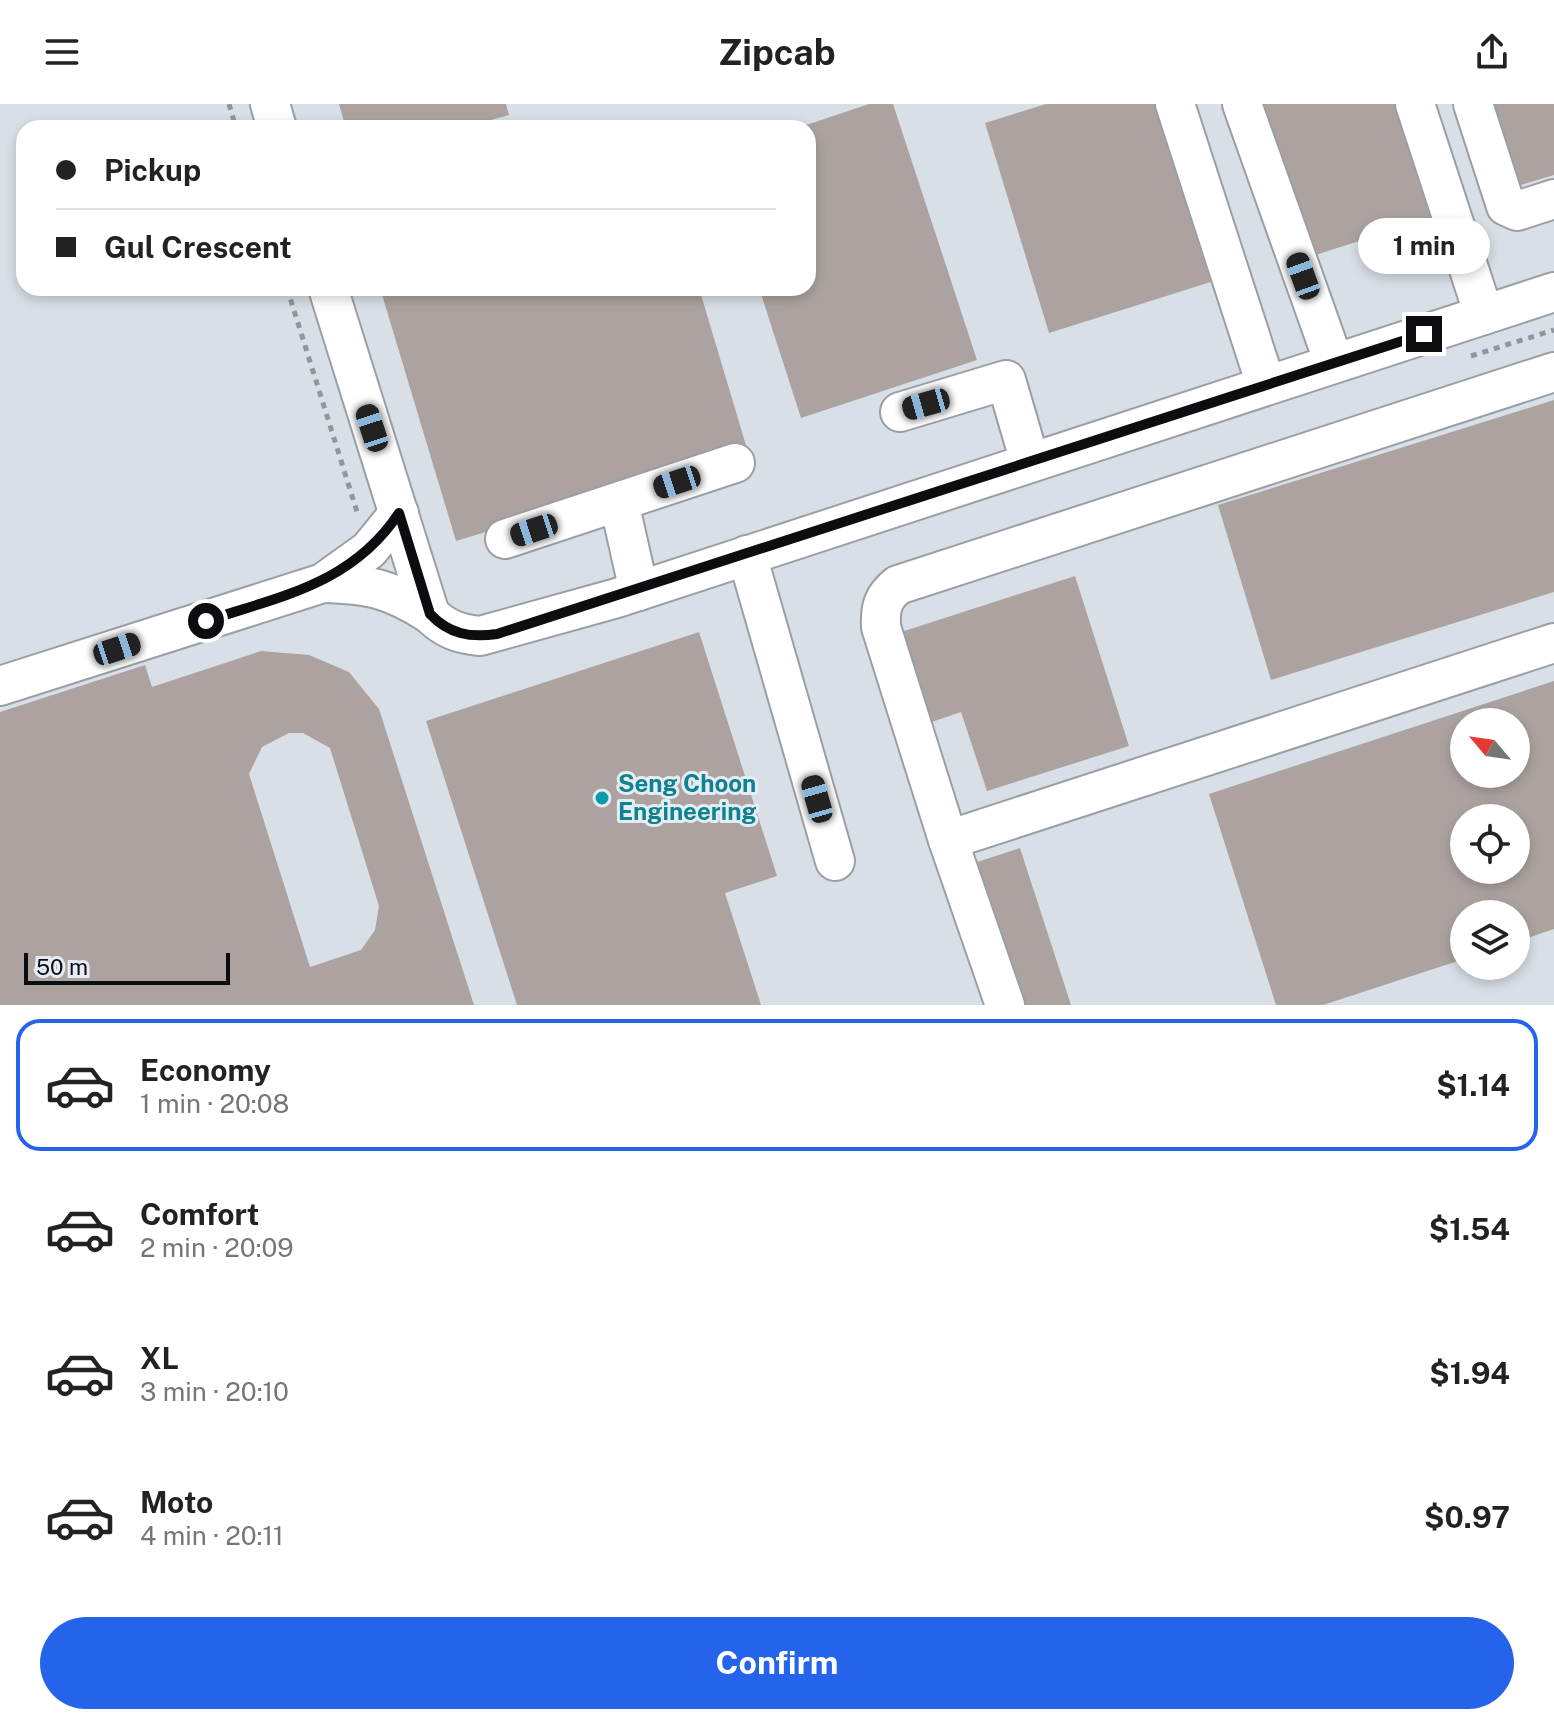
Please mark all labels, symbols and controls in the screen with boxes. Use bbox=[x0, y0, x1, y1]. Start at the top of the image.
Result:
icon: menu bbox=[40, 30, 84, 74]
icon: share bbox=[1470, 30, 1514, 74]
text: Zipcab bbox=[718, 31, 836, 73]
text: Pickup bbox=[104, 152, 201, 188]
callout: 1 min bbox=[1358, 218, 1490, 274]
text: Gul Crescent bbox=[104, 229, 292, 265]
text: 1 min bbox=[1393, 230, 1455, 261]
car bbox=[1284, 249, 1322, 303]
route end bbox=[1406, 316, 1442, 352]
car bbox=[900, 386, 952, 422]
car bbox=[353, 401, 391, 455]
car bbox=[650, 463, 704, 501]
car bbox=[507, 511, 561, 549]
route start bbox=[188, 603, 224, 639]
car bbox=[90, 630, 144, 668]
north arrow bbox=[1450, 708, 1530, 788]
map controls bbox=[1450, 708, 1530, 980]
place label: Seng Choon Engineering bbox=[618, 769, 756, 825]
car bbox=[799, 773, 835, 825]
marker: Seng Choon Engineering bbox=[593, 789, 611, 807]
button: locate bbox=[1450, 804, 1530, 884]
button: layers bbox=[1450, 900, 1530, 980]
scale bar bbox=[24, 949, 230, 985]
text: 50 m bbox=[36, 954, 88, 980]
icon: car bbox=[44, 1049, 116, 1121]
text: Economy bbox=[140, 1052, 271, 1088]
text: $1.14 bbox=[1436, 1067, 1510, 1103]
text: 1 min · 20:08 bbox=[140, 1088, 289, 1119]
icon: car bbox=[44, 1193, 116, 1265]
text: Comfort bbox=[140, 1196, 259, 1232]
text: $1.54 bbox=[1429, 1211, 1510, 1247]
text: 2 min · 20:09 bbox=[140, 1232, 294, 1263]
icon: car bbox=[44, 1337, 116, 1409]
text: XL bbox=[140, 1340, 179, 1376]
text: $1.94 bbox=[1429, 1355, 1510, 1391]
text: 3 min · 20:10 bbox=[140, 1376, 289, 1407]
icon: car bbox=[44, 1481, 116, 1553]
text: Moto bbox=[140, 1484, 213, 1520]
text: $0.97 bbox=[1424, 1499, 1510, 1535]
text: 4 min · 20:11 bbox=[140, 1520, 284, 1551]
button: Confirm bbox=[40, 1617, 1514, 1709]

